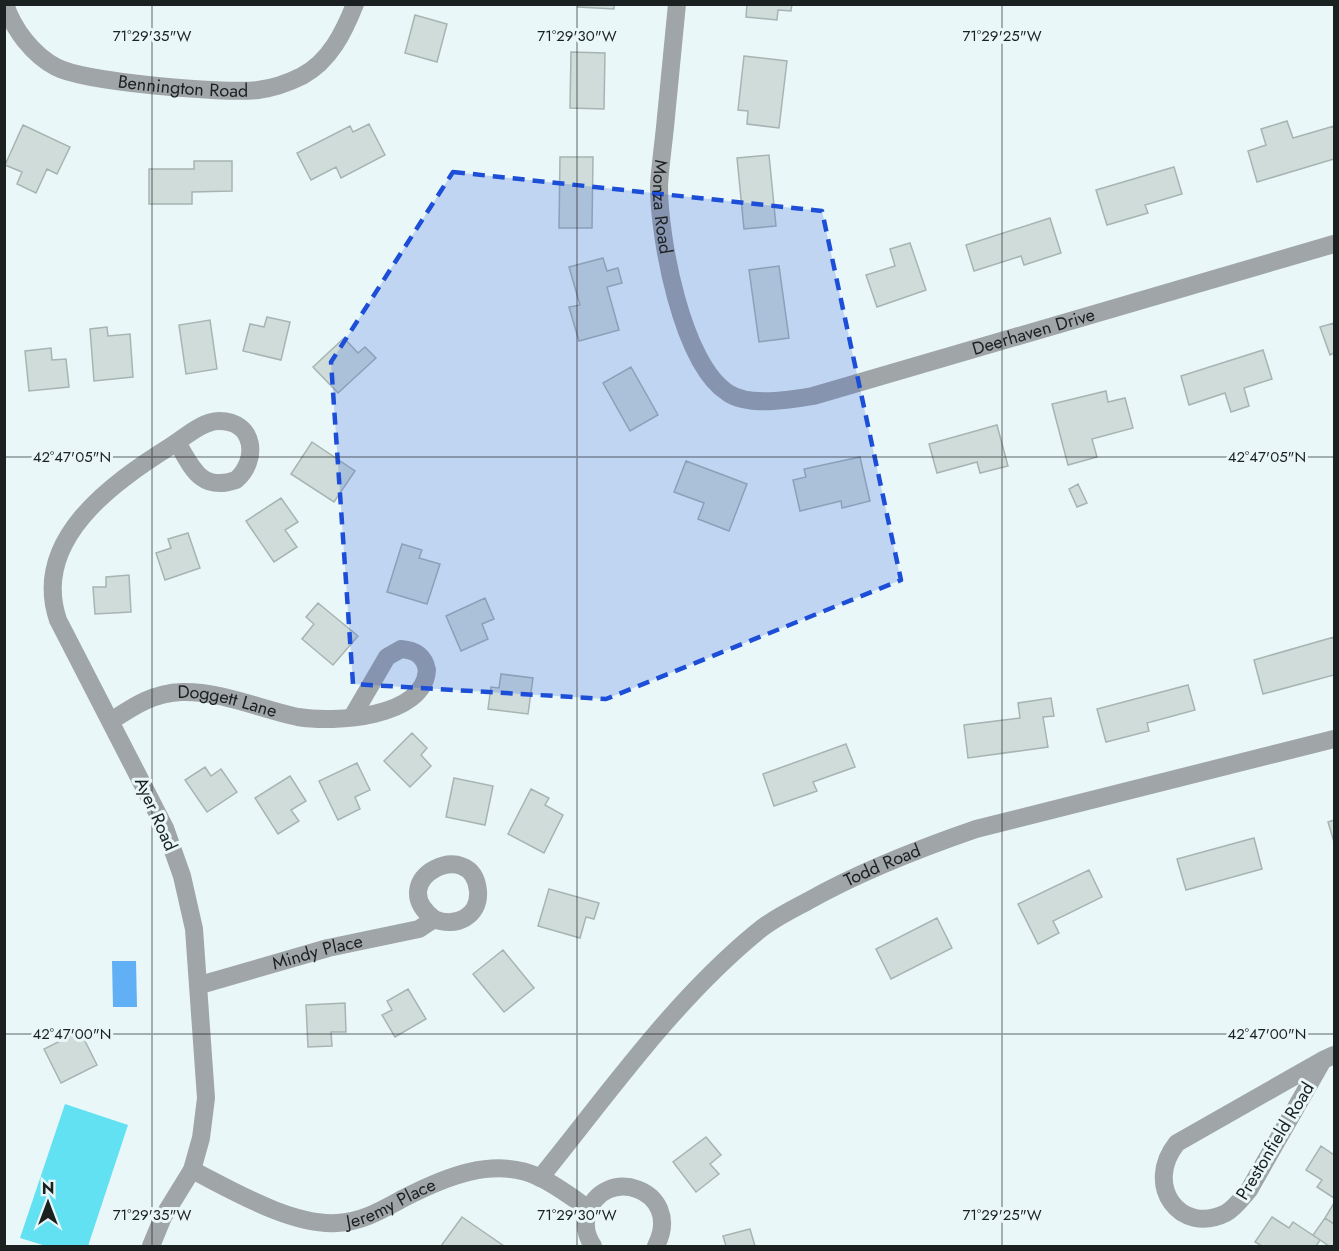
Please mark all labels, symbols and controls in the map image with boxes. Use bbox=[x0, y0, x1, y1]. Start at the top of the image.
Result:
text: 71°29'35"W bbox=[113, 25, 192, 47]
text: 71°29'30"W bbox=[537, 25, 617, 47]
text: 71°29'25"W bbox=[962, 25, 1042, 47]
street label: Bennington Road bbox=[116, 68, 248, 104]
street label: Monza Road bbox=[646, 158, 679, 256]
street label: Deerhaven Drive bbox=[969, 301, 1098, 362]
text: 42°47'05"N bbox=[33, 446, 111, 468]
text: 42°47'05"N bbox=[1228, 446, 1306, 468]
street label: Doggett Lane bbox=[177, 679, 280, 724]
street label: Ayer Road bbox=[128, 773, 184, 855]
street label: Todd Road bbox=[839, 837, 924, 893]
street label: Mindy Place bbox=[269, 928, 365, 977]
text: 42°47'00"N bbox=[33, 1023, 111, 1045]
text: 42°47'00"N bbox=[1228, 1023, 1306, 1045]
street label: Prestonfield Road bbox=[1230, 1077, 1320, 1205]
street label: Jeremy Place bbox=[342, 1172, 440, 1235]
north arrow bbox=[18, 1173, 78, 1233]
text: N bbox=[42, 1177, 54, 1200]
text: 71°29'35"W bbox=[113, 1204, 192, 1226]
text: 71°29'30"W bbox=[537, 1204, 617, 1226]
text: 71°29'25"W bbox=[962, 1204, 1042, 1226]

